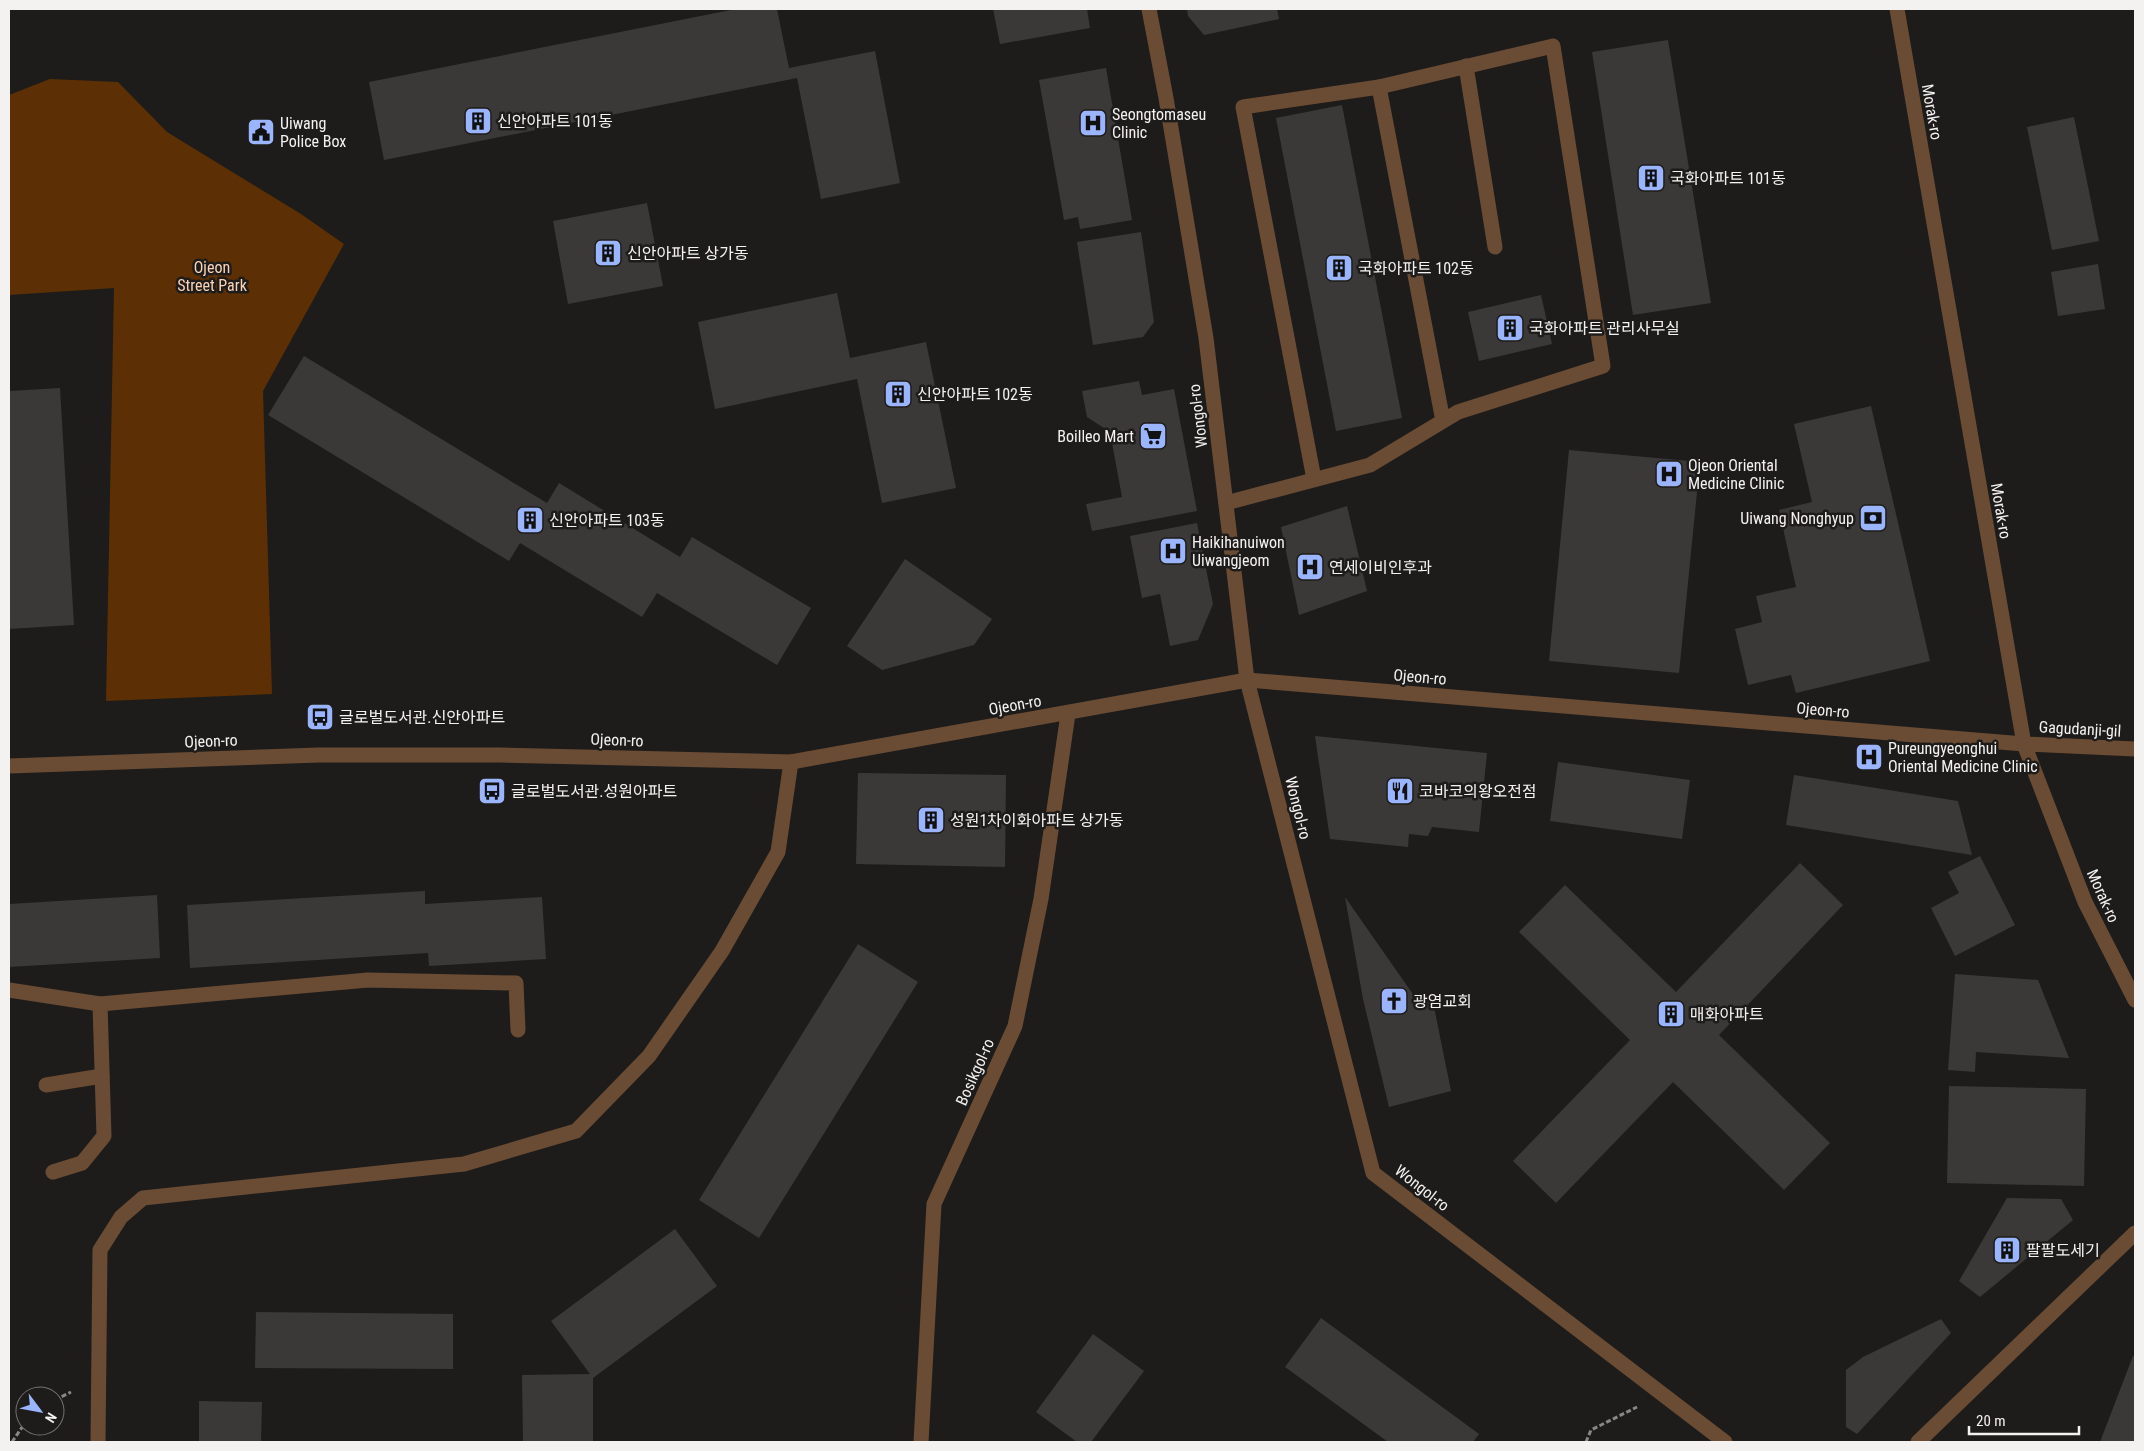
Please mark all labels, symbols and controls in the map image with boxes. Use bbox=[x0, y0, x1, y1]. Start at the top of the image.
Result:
street label: Morak-ro bbox=[1918, 83, 1946, 141]
place label: Seongtomaseu Clinic bbox=[1112, 105, 1206, 142]
building icon: 신안아파트 101동 bbox=[463, 106, 493, 136]
hospital icon: Seongtomaseu Clinic bbox=[1078, 108, 1108, 138]
place label: 신안아파트 101동 bbox=[497, 112, 613, 131]
place label: Uiwang Police Box bbox=[280, 114, 346, 151]
public building icon: Uiwang Police Box bbox=[246, 117, 276, 147]
building icon: 국화아파트 101동 bbox=[1636, 163, 1666, 193]
place label: 국화아파트 101동 bbox=[1670, 169, 1786, 188]
building icon: 신안아파트 상가동 bbox=[593, 238, 623, 268]
place label: 신안아파트 상가동 bbox=[627, 244, 749, 263]
building icon: 국화아파트 102동 bbox=[1324, 253, 1354, 283]
park label: Ojeon Street Park bbox=[177, 258, 248, 295]
place label: 국화아파트 102동 bbox=[1358, 259, 1474, 278]
building icon: 국화아파트 관리사무실 bbox=[1495, 313, 1525, 343]
place label: 국화아파트 관리사무실 bbox=[1529, 319, 1680, 338]
building icon: 신안아파트 102동 bbox=[883, 379, 913, 409]
street label: Wongol-ro bbox=[1185, 383, 1211, 449]
place label: 신안아파트 102동 bbox=[917, 385, 1033, 404]
supermarket icon: Boilleo Mart bbox=[1138, 421, 1168, 451]
place label: Boilleo Mart bbox=[1057, 427, 1134, 446]
place label: Ojeon Oriental Medicine Clinic bbox=[1688, 456, 1784, 493]
hospital icon: Ojeon Oriental Medicine Clinic bbox=[1654, 459, 1684, 489]
street label: Morak-ro bbox=[1987, 482, 2015, 540]
bank icon: Uiwang Nonghyup bbox=[1858, 503, 1888, 533]
building icon: 신안아파트 103동 bbox=[515, 505, 545, 535]
place label: Uiwang Nonghyup bbox=[1740, 509, 1854, 528]
place label: 신안아파트 103동 bbox=[549, 511, 665, 530]
place label: Haikihanuiwon Uiwangjeom bbox=[1192, 533, 1285, 570]
hospital icon: Haikihanuiwon Uiwangjeom bbox=[1158, 536, 1188, 566]
hospital icon: 연세이비인후과 bbox=[1295, 552, 1325, 582]
place label: 연세이비인후과 bbox=[1329, 558, 1432, 577]
street label: Ojeon-ro bbox=[1393, 665, 1447, 689]
street label: Ojeon-ro bbox=[987, 691, 1043, 719]
street label: Ojeon-ro bbox=[1796, 698, 1850, 722]
bus stop icon: 글로벌도서관.신안아파트 bbox=[305, 702, 335, 732]
place label: 글로벌도서관.신안아파트 bbox=[339, 708, 505, 727]
street label: Gagudanji-gil bbox=[2038, 717, 2122, 741]
street label: Ojeon-ro bbox=[590, 730, 644, 750]
street label: Ojeon-ro bbox=[184, 731, 238, 751]
place label: Pureungyeonghui Oriental Medicine Clinic bbox=[1888, 739, 2038, 776]
hospital icon: Pureungyeonghui Oriental Medicine Clinic bbox=[1854, 742, 1884, 772]
street label: Wongol-ro bbox=[1281, 775, 1315, 841]
bus stop icon: 글로벌도서관.성원아파트 bbox=[477, 776, 507, 806]
restaurant icon: 코바코의왕오전점 bbox=[1385, 776, 1415, 806]
place label: 글로벌도서관.성원아파트 bbox=[511, 782, 677, 801]
place label: 코바코의왕오전점 bbox=[1419, 782, 1537, 801]
building icon: 성원1차이화아파트 상가동 bbox=[916, 805, 946, 835]
place label: 성원1차이화아파트 상가동 bbox=[950, 811, 1124, 830]
street label: Morak-ro bbox=[2083, 866, 2123, 926]
church icon: 광염교회 bbox=[1379, 986, 1409, 1016]
place label: 광염교회 bbox=[1413, 992, 1472, 1011]
building icon: 매화아파트 bbox=[1656, 999, 1686, 1029]
place label: 매화아파트 bbox=[1690, 1005, 1764, 1024]
street label: Bosikgol-ro bbox=[952, 1036, 998, 1108]
street label: Wongol-ro bbox=[1391, 1161, 1453, 1215]
building icon: 팔팔도세기 bbox=[1992, 1235, 2022, 1265]
place label: 팔팔도세기 bbox=[2026, 1241, 2100, 1260]
north arrow bbox=[15, 1386, 65, 1436]
scale bar bbox=[1969, 1404, 2079, 1436]
text: N bbox=[42, 1410, 60, 1426]
text: 20 m bbox=[1976, 1412, 2006, 1430]

